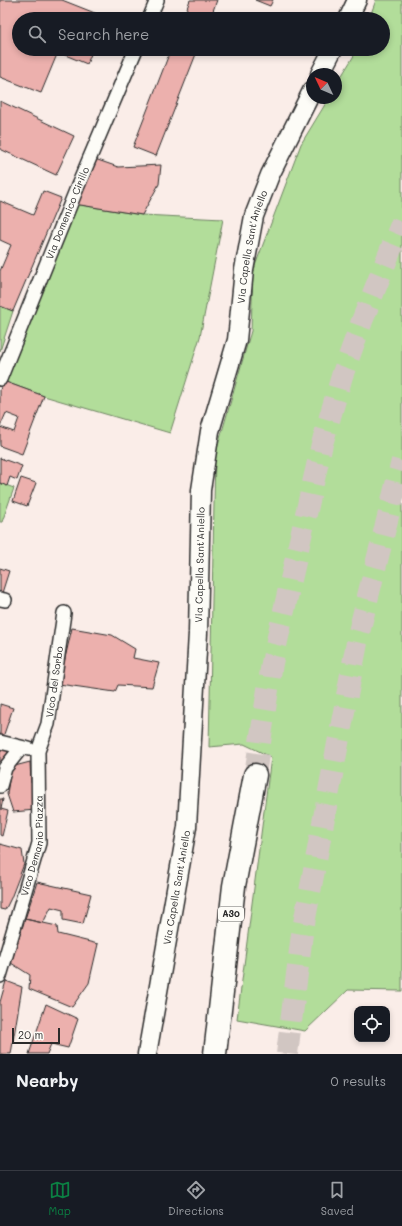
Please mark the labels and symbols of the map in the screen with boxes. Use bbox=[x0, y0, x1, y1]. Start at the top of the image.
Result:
north arrow bbox=[306, 68, 342, 104]
street label: Via Domenico Cirillo bbox=[42, 165, 92, 261]
street label: Via Capella Sant'Aniello bbox=[234, 188, 270, 304]
street label: Via Capella Sant'Aniello bbox=[191, 507, 208, 623]
street label: Vico del Sorbo bbox=[42, 645, 66, 718]
street label: Vico Demanio Piazza bbox=[17, 795, 46, 898]
street label: Via Capella Sant'Aniello bbox=[159, 829, 193, 946]
road number: A30 bbox=[218, 907, 244, 921]
scale bar bbox=[12, 1026, 60, 1045]

